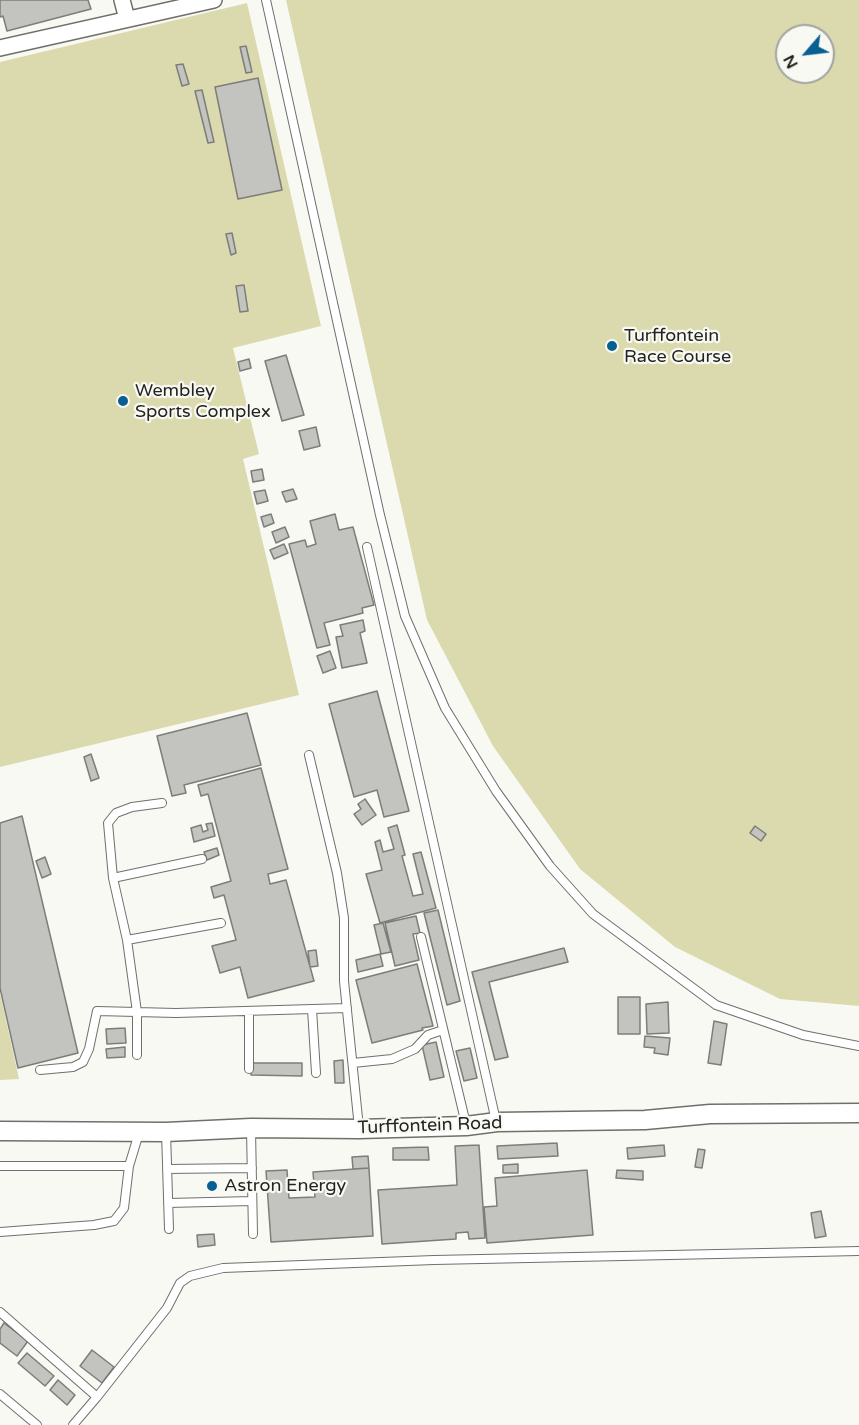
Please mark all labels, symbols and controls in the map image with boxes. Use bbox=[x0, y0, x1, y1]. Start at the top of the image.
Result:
north arrow bbox=[775, 24, 835, 84]
text: N bbox=[779, 51, 803, 72]
place label: Turffontein Race Course bbox=[624, 325, 731, 368]
marker: Turffontein Race Course bbox=[605, 339, 619, 353]
place label: Wembley Sports Complex bbox=[135, 380, 271, 422]
marker: Wembley Sports Complex bbox=[116, 394, 130, 408]
street label: Turffontein Road bbox=[357, 1113, 503, 1139]
place label: Astron Energy bbox=[224, 1175, 346, 1197]
marker: Astron Energy bbox=[205, 1179, 219, 1193]

